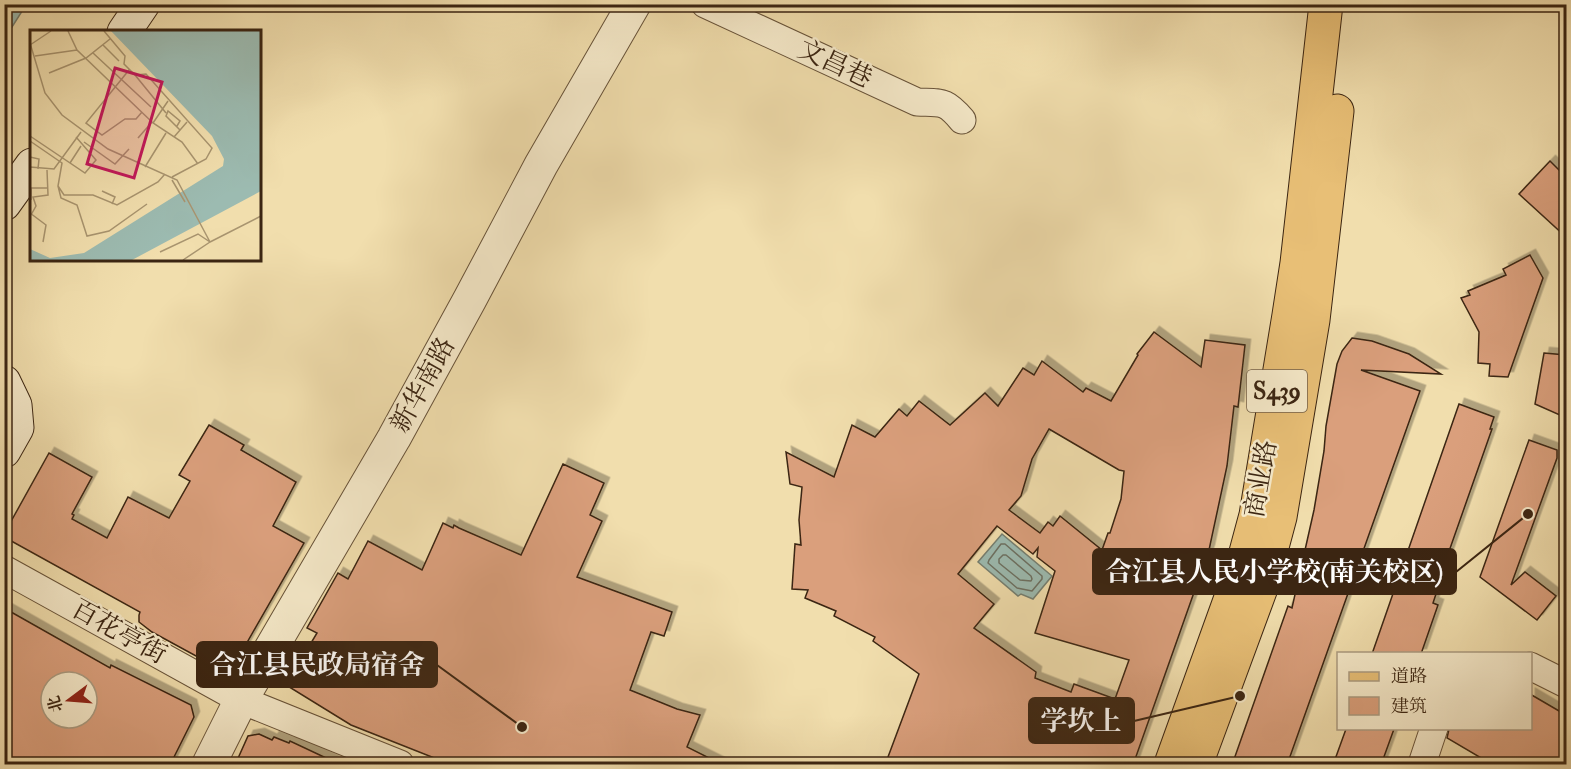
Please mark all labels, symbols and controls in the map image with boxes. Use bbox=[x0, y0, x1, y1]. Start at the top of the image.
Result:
inset map bbox=[30, 30, 261, 261]
street label: 文昌巷 bbox=[793, 33, 877, 95]
street label: 新华南路 bbox=[384, 332, 462, 438]
road number: S439 bbox=[1247, 370, 1307, 412]
street label: 商业路 bbox=[1238, 438, 1284, 520]
callout: 合江县人民小学校(南关校区) bbox=[1093, 549, 1456, 594]
text: 合江县人民小学校(南关校区) bbox=[1105, 556, 1443, 589]
street label: 百花亭街 bbox=[66, 593, 172, 671]
callout: 合江县民政局宿舍 bbox=[197, 642, 437, 687]
text: 合江县民政局宿舍 bbox=[209, 649, 425, 682]
legend bbox=[1337, 652, 1532, 730]
text: 道路 bbox=[1391, 665, 1427, 688]
north arrow bbox=[39, 670, 99, 730]
text: 北 bbox=[44, 693, 67, 714]
text: 建筑 bbox=[1391, 695, 1427, 718]
callout: 学坎上 bbox=[1029, 698, 1134, 743]
text: 学坎上 bbox=[1041, 705, 1122, 738]

